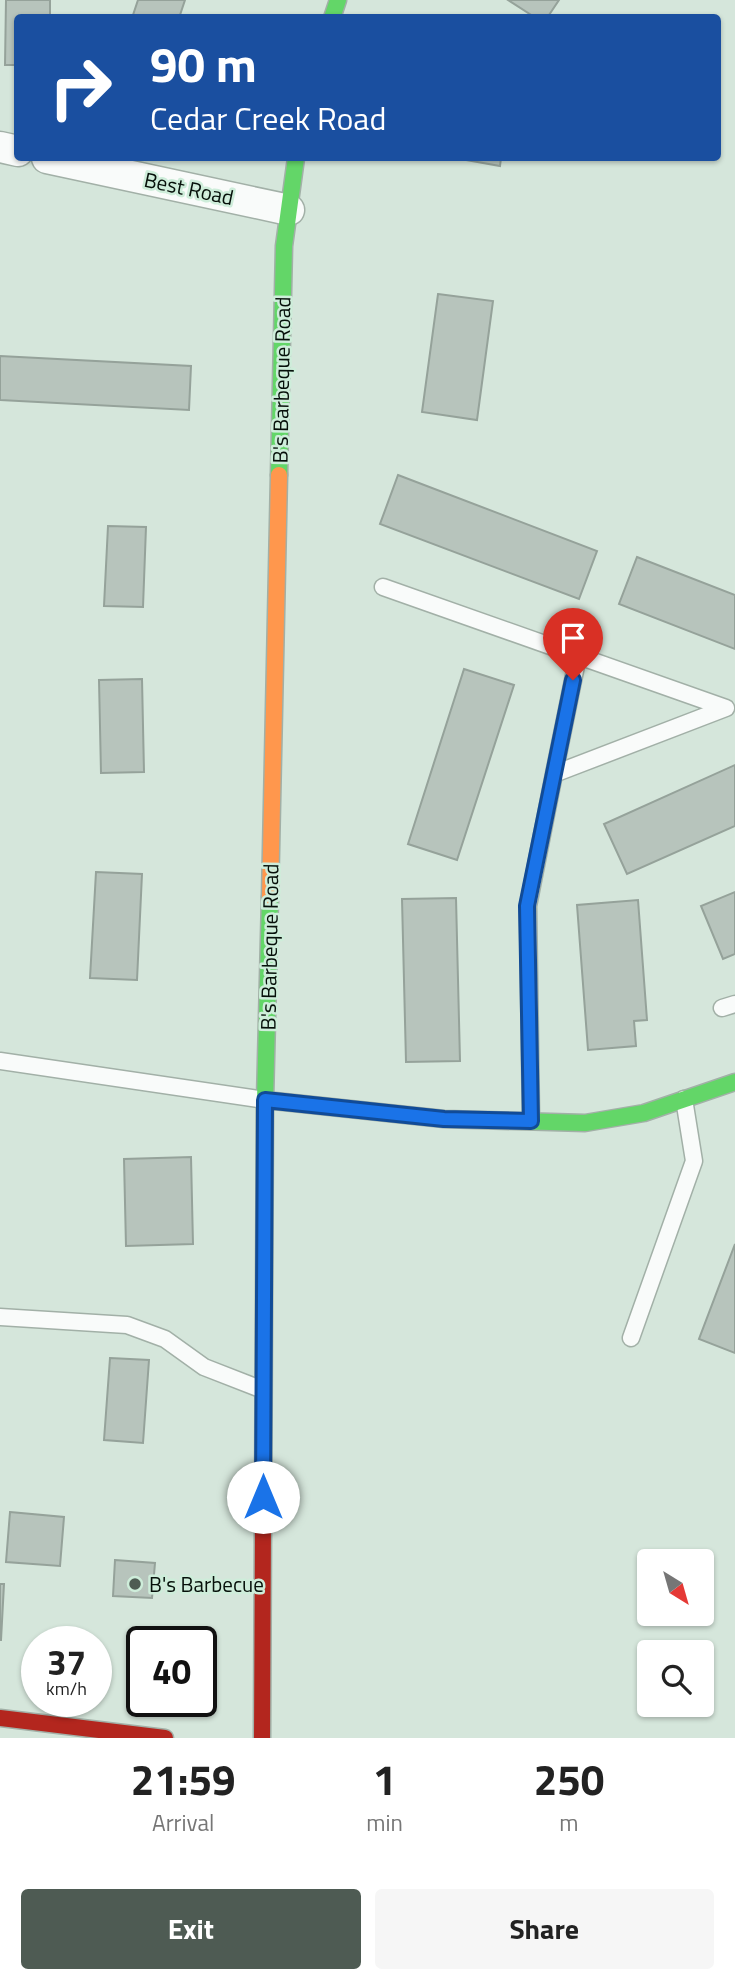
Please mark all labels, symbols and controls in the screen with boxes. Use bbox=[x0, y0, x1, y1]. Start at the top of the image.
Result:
text: 90 m bbox=[150, 26, 257, 101]
icon: right bbox=[35, 42, 126, 133]
text: Cedar Creek Road bbox=[150, 94, 386, 142]
street label: Best Road bbox=[141, 163, 237, 213]
street label: B's Barbeque Road bbox=[264, 296, 298, 464]
pin bbox=[543, 608, 603, 680]
icon: arrive bbox=[554, 619, 592, 657]
street label: B's Barbeque Road bbox=[252, 863, 286, 1031]
position arrow bbox=[226, 1460, 300, 1534]
north arrow bbox=[637, 1549, 714, 1626]
map controls bbox=[637, 1549, 714, 1717]
place label: B's Barbecue bbox=[149, 1568, 264, 1600]
marker: B's Barbecue bbox=[127, 1576, 143, 1592]
speed limit sign: 40 bbox=[126, 1626, 217, 1717]
text: 37 bbox=[47, 1635, 86, 1689]
button: search bbox=[637, 1640, 714, 1717]
text: km/h bbox=[46, 1675, 87, 1702]
text: 21:59 bbox=[131, 1747, 236, 1811]
text: 1 bbox=[373, 1747, 396, 1811]
text: 250 bbox=[534, 1747, 604, 1811]
text: Arrival bbox=[152, 1805, 214, 1840]
text: min bbox=[366, 1805, 403, 1840]
text: m bbox=[559, 1805, 579, 1840]
button: Exit bbox=[21, 1889, 361, 1969]
button: Share bbox=[375, 1889, 714, 1969]

